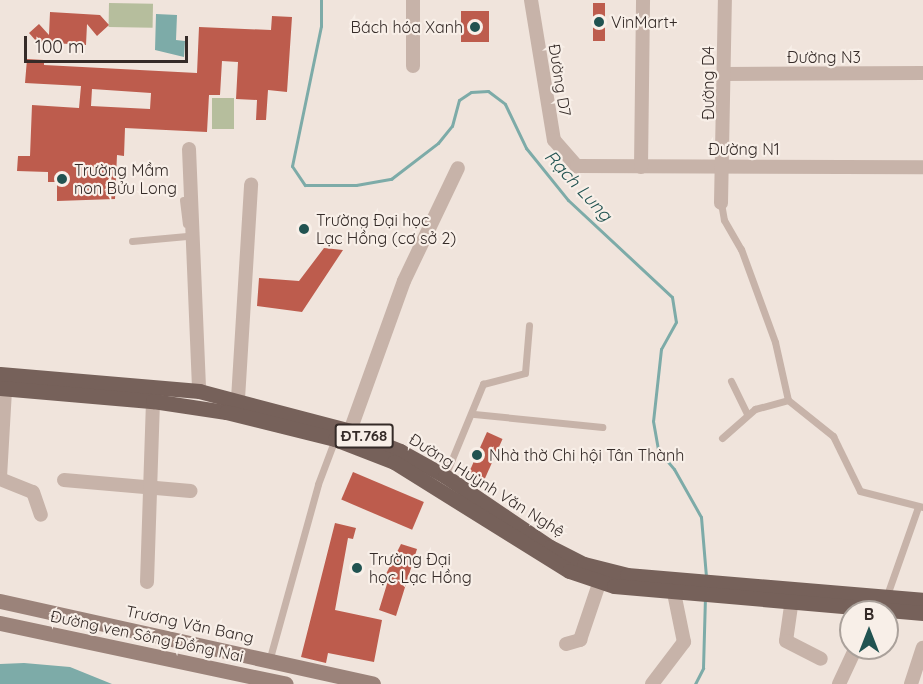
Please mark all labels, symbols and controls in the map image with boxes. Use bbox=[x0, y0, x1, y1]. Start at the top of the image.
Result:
place label: VinMart+ bbox=[611, 12, 678, 32]
marker: VinMart+ bbox=[592, 15, 606, 29]
place label: Bách hóa Xanh bbox=[351, 17, 463, 37]
marker: Bách hóa Xanh bbox=[468, 20, 482, 34]
scale bar bbox=[27, 24, 190, 62]
text: 100 m bbox=[35, 35, 84, 58]
street label: Đường D7 bbox=[545, 43, 575, 117]
street label: Đường D4 bbox=[698, 46, 718, 120]
street label: Đường N3 bbox=[787, 47, 861, 67]
street label: Đường N1 bbox=[708, 139, 780, 159]
water label: Rạch Lung bbox=[540, 146, 616, 226]
place label: Trường Mầm non Bửu Long bbox=[74, 160, 177, 198]
marker: Trường Mầm non Bửu Long bbox=[55, 172, 69, 186]
place label: Trường Đại học Lạc Hồng (cơ sở 2) bbox=[316, 210, 456, 248]
marker: Trường Đại học Lạc Hồng (cơ sở 2) bbox=[297, 222, 311, 236]
road number: ĐT.768 bbox=[334, 424, 394, 448]
street label: Đường Huỳnh Văn Nghệ bbox=[406, 429, 568, 541]
place label: Nhà thờ Chi hội Tân Thành bbox=[489, 445, 684, 465]
marker: Nhà thờ Chi hội Tân Thành bbox=[470, 448, 484, 462]
place label: Trường Đại học Lạc Hồng bbox=[369, 549, 472, 587]
marker: Trường Đại học Lạc Hồng bbox=[350, 561, 364, 575]
north arrow bbox=[839, 600, 899, 660]
street label: Trương Văn Bang bbox=[124, 601, 256, 647]
text: B bbox=[864, 604, 874, 624]
street label: Đường ven Sông Đồng Nai bbox=[49, 606, 245, 666]

